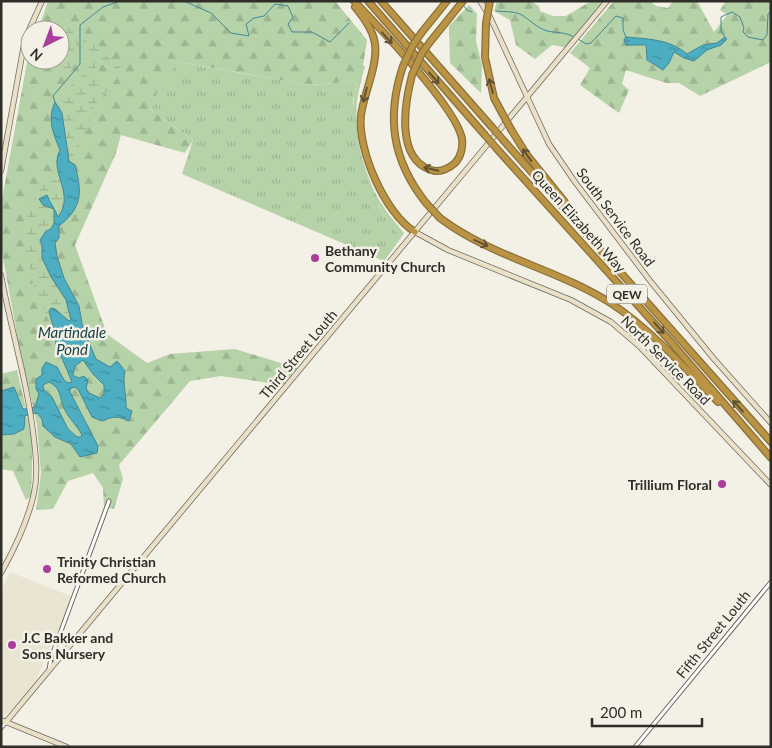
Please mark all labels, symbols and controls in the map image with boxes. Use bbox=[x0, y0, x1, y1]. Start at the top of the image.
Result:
north arrow bbox=[20, 20, 70, 70]
one-way arrow bbox=[381, 31, 393, 44]
text: N bbox=[26, 45, 46, 65]
one-way arrow bbox=[429, 71, 440, 84]
one-way arrow bbox=[486, 78, 496, 94]
one-way arrow bbox=[360, 86, 369, 102]
one-way arrow bbox=[522, 148, 532, 162]
one-way arrow bbox=[423, 163, 439, 173]
street label: South Service Road bbox=[573, 164, 659, 270]
street label: Queen Elizabeth Way bbox=[528, 166, 630, 276]
one-way arrow bbox=[473, 239, 488, 249]
place label: Bethany Community Church bbox=[325, 242, 445, 275]
marker: Bethany Community Church bbox=[309, 252, 321, 264]
road number: QEW bbox=[607, 284, 647, 304]
street label: Third Street Louth bbox=[256, 306, 340, 402]
street label: North Service Road bbox=[618, 312, 714, 408]
one-way arrow bbox=[653, 322, 664, 335]
water label: Martindale Pond bbox=[38, 323, 106, 358]
one-way arrow bbox=[733, 399, 744, 412]
place label: Trillium Floral bbox=[628, 476, 712, 493]
marker: Trillium Floral bbox=[716, 478, 728, 490]
place label: Trinity Christian Reformed Church bbox=[57, 553, 166, 586]
marker: Trinity Christian Reformed Church bbox=[41, 563, 53, 575]
street label: Fifth Street Louth bbox=[672, 587, 754, 681]
place label: J.C Bakker and Sons Nursery bbox=[22, 629, 113, 662]
marker: J.C Bakker and Sons Nursery bbox=[6, 639, 18, 651]
scale bar bbox=[592, 696, 702, 728]
text: 200 m bbox=[600, 703, 642, 721]

